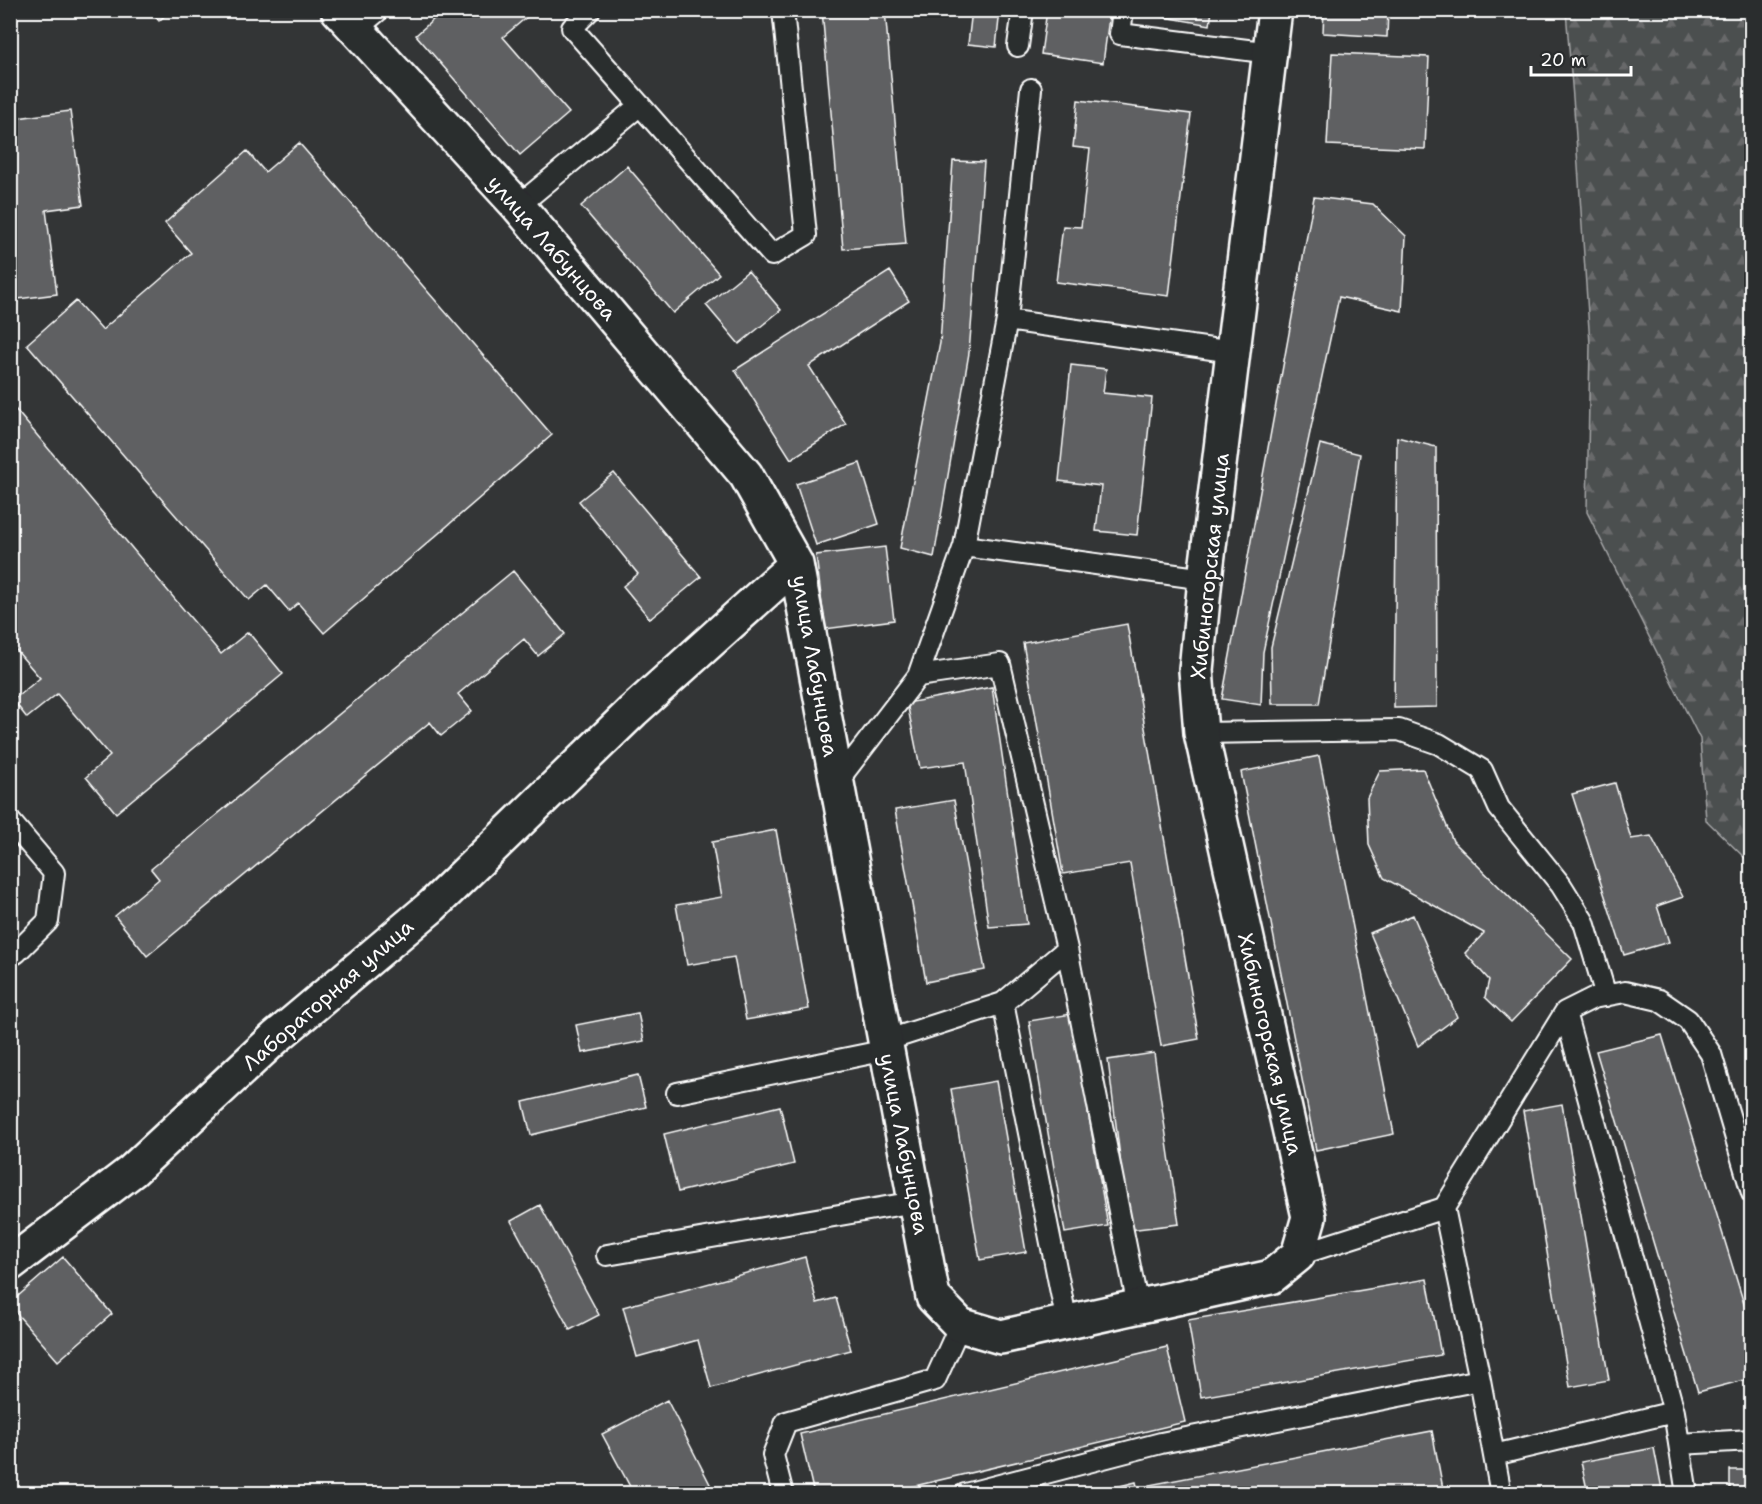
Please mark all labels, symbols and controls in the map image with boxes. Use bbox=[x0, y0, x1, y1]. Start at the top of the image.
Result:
scale bar bbox=[1531, 39, 1632, 77]
text: 20 m bbox=[1540, 48, 1586, 72]
street label: улица Лабунцова bbox=[481, 169, 623, 327]
street label: Хибиногорская улица bbox=[1184, 452, 1236, 680]
street label: улица Лабунцова bbox=[785, 573, 845, 759]
street label: Лабораторная улица bbox=[236, 913, 420, 1077]
street label: Хибиногорская улица bbox=[1231, 930, 1309, 1158]
street label: улица Лабунцова bbox=[873, 1051, 935, 1237]

